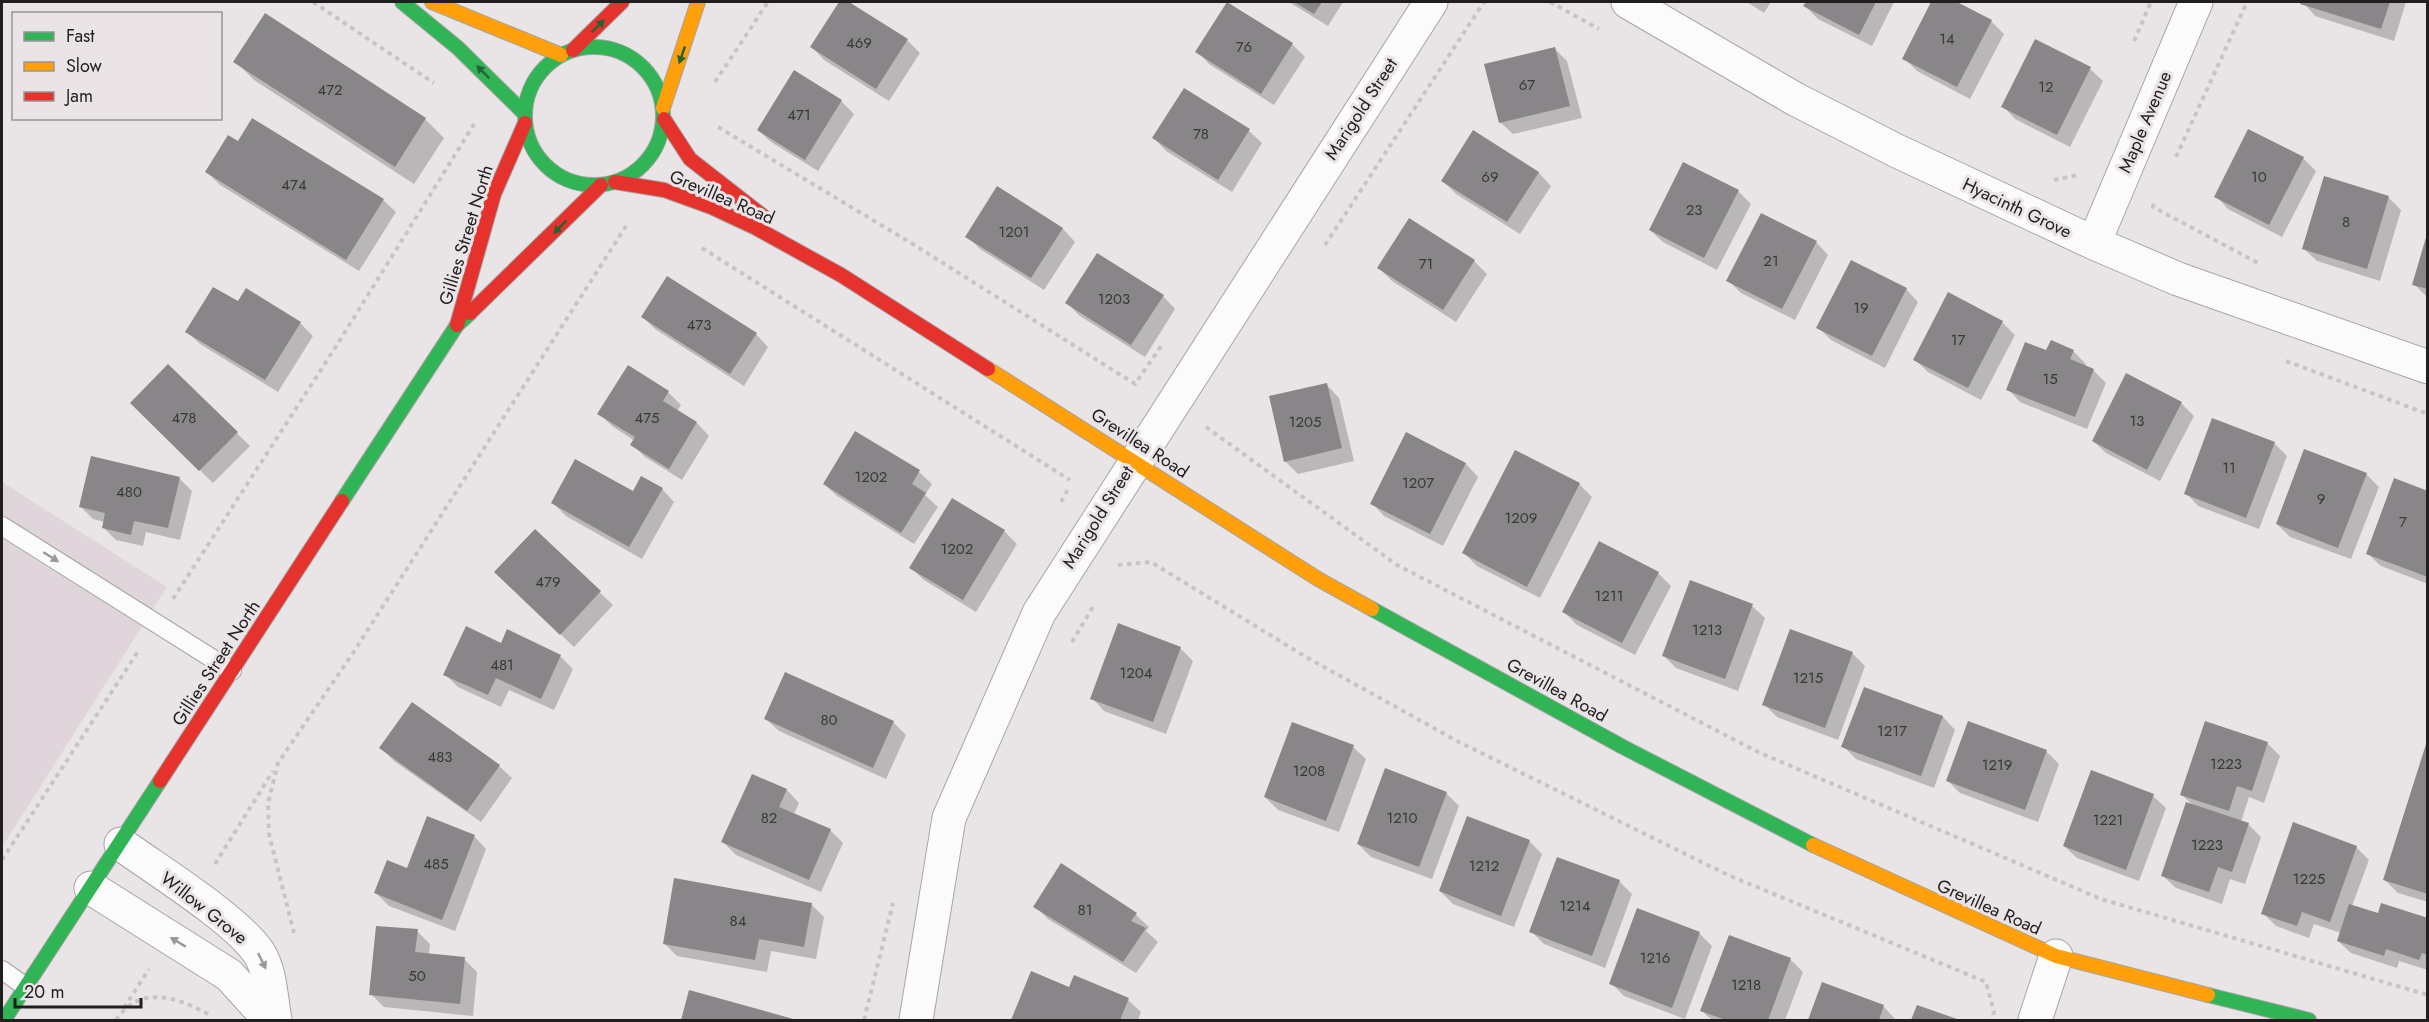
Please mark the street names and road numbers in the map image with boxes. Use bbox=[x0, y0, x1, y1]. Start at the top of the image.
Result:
street label: Marigold Street bbox=[1318, 52, 1404, 165]
street label: Maple Avenue bbox=[2112, 67, 2178, 177]
street label: Gillies Street North bbox=[432, 162, 500, 308]
street label: Grevillea Road bbox=[665, 163, 779, 231]
street label: Hyacinth Grove bbox=[1958, 171, 2076, 245]
street label: Grevillea Road bbox=[1086, 402, 1194, 484]
street label: Marigold Street bbox=[1056, 460, 1140, 573]
street label: Gillies Street North bbox=[165, 595, 267, 731]
street label: Grevillea Road bbox=[1502, 652, 1612, 728]
street label: Willow Grove bbox=[155, 866, 253, 950]
street label: Grevillea Road bbox=[1933, 872, 2045, 942]

